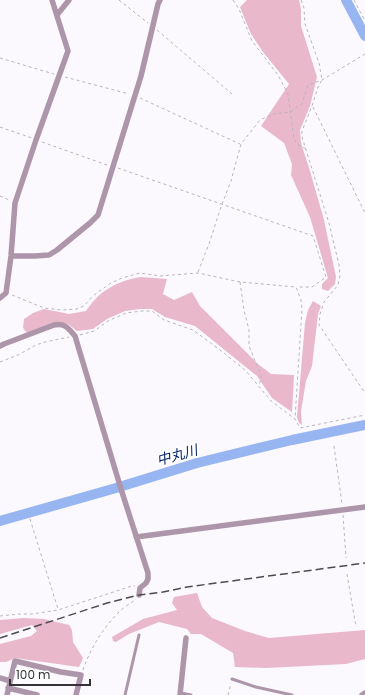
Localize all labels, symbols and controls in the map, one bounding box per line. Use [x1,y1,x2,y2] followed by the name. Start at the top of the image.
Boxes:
[154,439,202,470] water label: 中丸川
[10,661,90,687] scale bar
[16,666,50,683] text: 100 m

